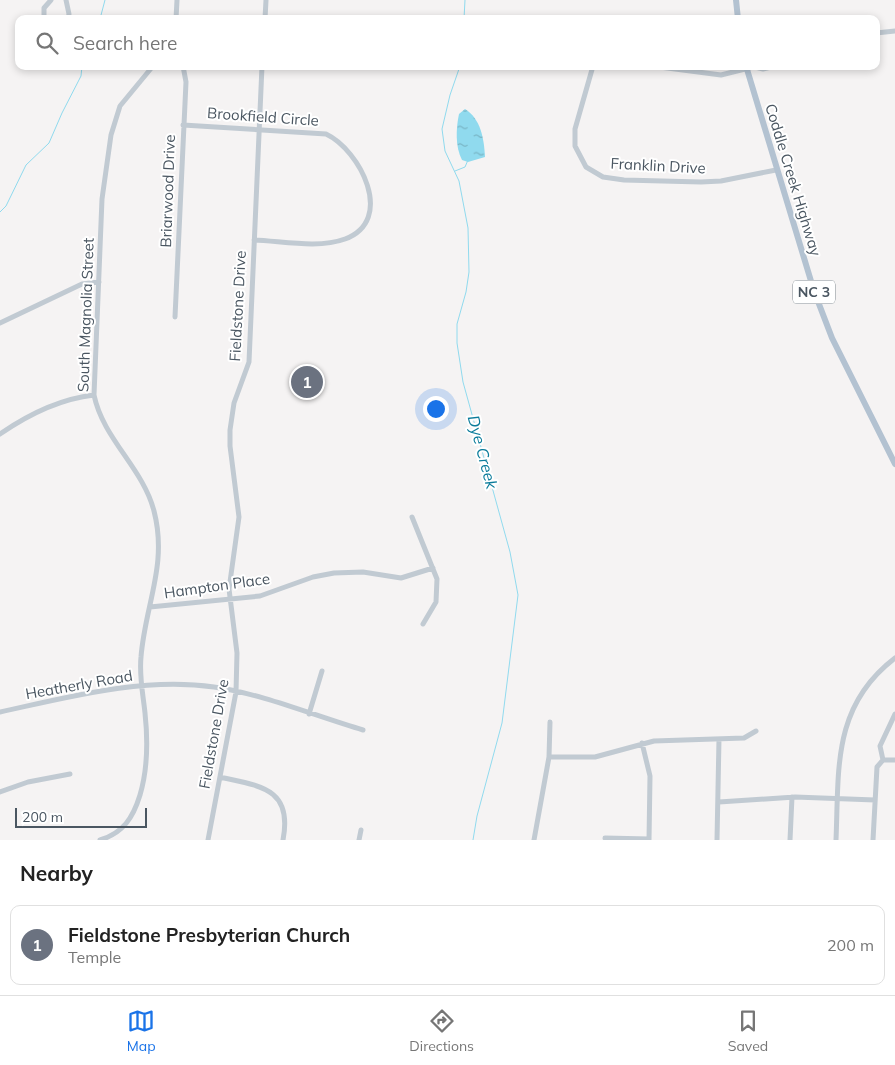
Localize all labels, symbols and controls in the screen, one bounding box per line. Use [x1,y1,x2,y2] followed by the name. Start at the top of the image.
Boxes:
[15,15,880,70] search box
[33,29,61,57] icon: search
[73,31,177,55] text: Search here
[761,101,826,258] street label: Coddle Creek Highway
[207,103,320,130] street label: Brookfield Circle
[156,134,179,248] street label: Briarwood Drive
[610,154,706,177] street label: Franklin Drive
[73,238,98,392] street label: South Magnolia Street
[225,250,250,362] street label: Fieldstone Drive
[793,280,835,304] road number: NC 3
[291,363,323,401] pin: 1
[423,396,449,422] your location
[464,413,503,492] water label: Dye Creek
[163,569,271,602] street label: Hampton Place
[24,666,134,703] street label: Heatherly Road
[195,678,232,790] street label: Fieldstone Drive
[15,805,148,828] scale bar
[22,808,63,826] text: 200 m
[20,860,93,886] text: Nearby
[68,923,350,947] text: Fieldstone Presbyterian Church
[32,935,42,955] text: 1
[827,935,874,955] text: 200 m
[68,947,121,967] text: Temple
[127,1007,156,1055] tab: Map
[409,1007,474,1055] tab: Directions
[728,1007,768,1055] tab: Saved

